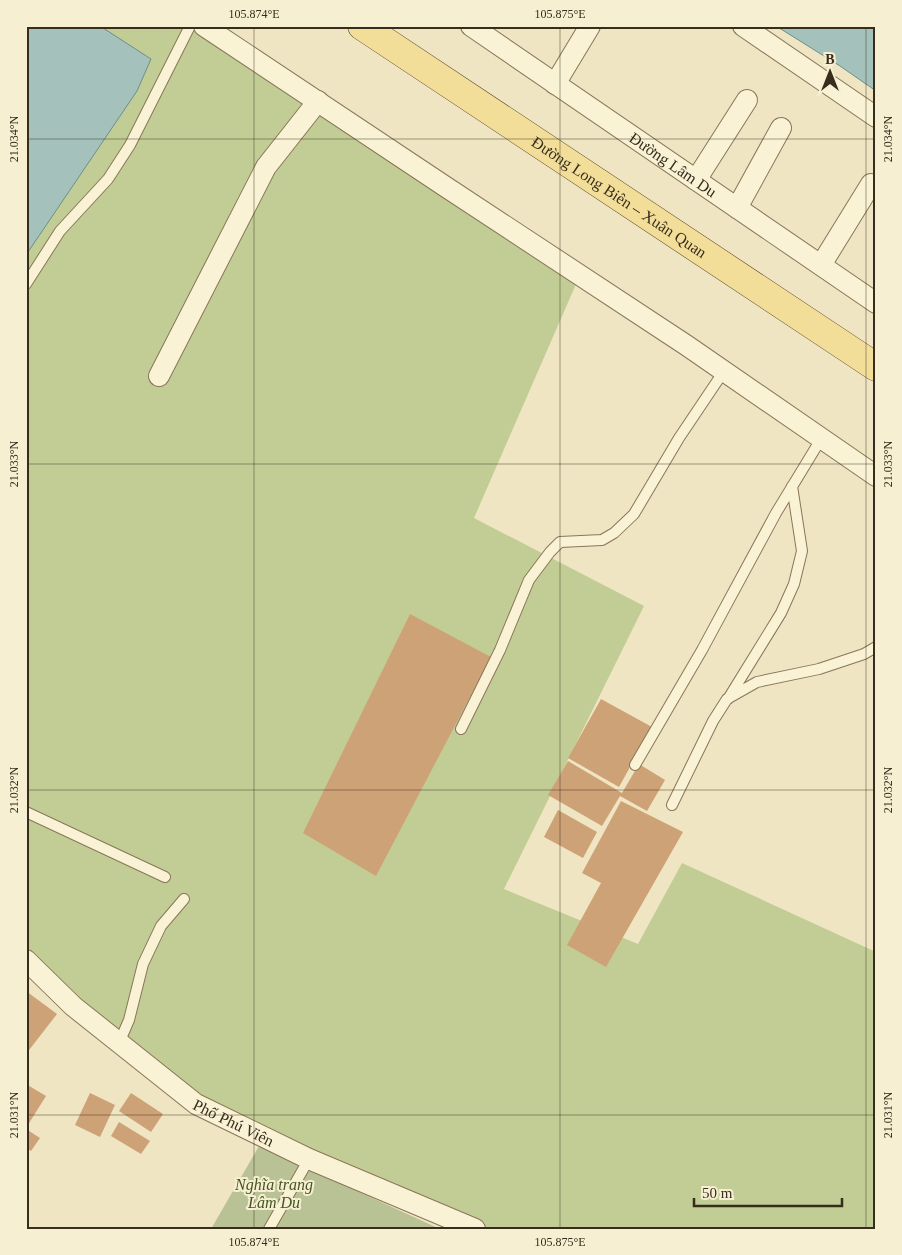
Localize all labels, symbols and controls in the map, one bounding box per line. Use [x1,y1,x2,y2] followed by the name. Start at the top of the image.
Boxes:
[228,7,280,21] text: 105.874°E
[534,7,586,21] text: 105.875°E
[804,48,854,98] north arrow
[825,52,835,67] text: B
[7,115,21,162] text: 21.034°N
[881,115,895,162] text: 21.034°N
[626,129,720,200] street label: Đường Lâm Du
[529,133,710,261] street label: Đường Long Biên – Xuân Quan
[7,440,21,487] text: 21.033°N
[881,440,895,487] text: 21.033°N
[7,766,21,813] text: 21.032°N
[881,766,895,813] text: 21.032°N
[7,1091,21,1138] text: 21.031°N
[881,1091,895,1138] text: 21.031°N
[190,1096,277,1150] street label: Phố Phú Viên
[694,1175,842,1207] scale bar
[234,1176,313,1211] park label: Nghĩa trang Lâm Du
[702,1185,733,1201] text: 50 m
[228,1235,280,1249] text: 105.874°E
[534,1235,586,1249] text: 105.875°E

